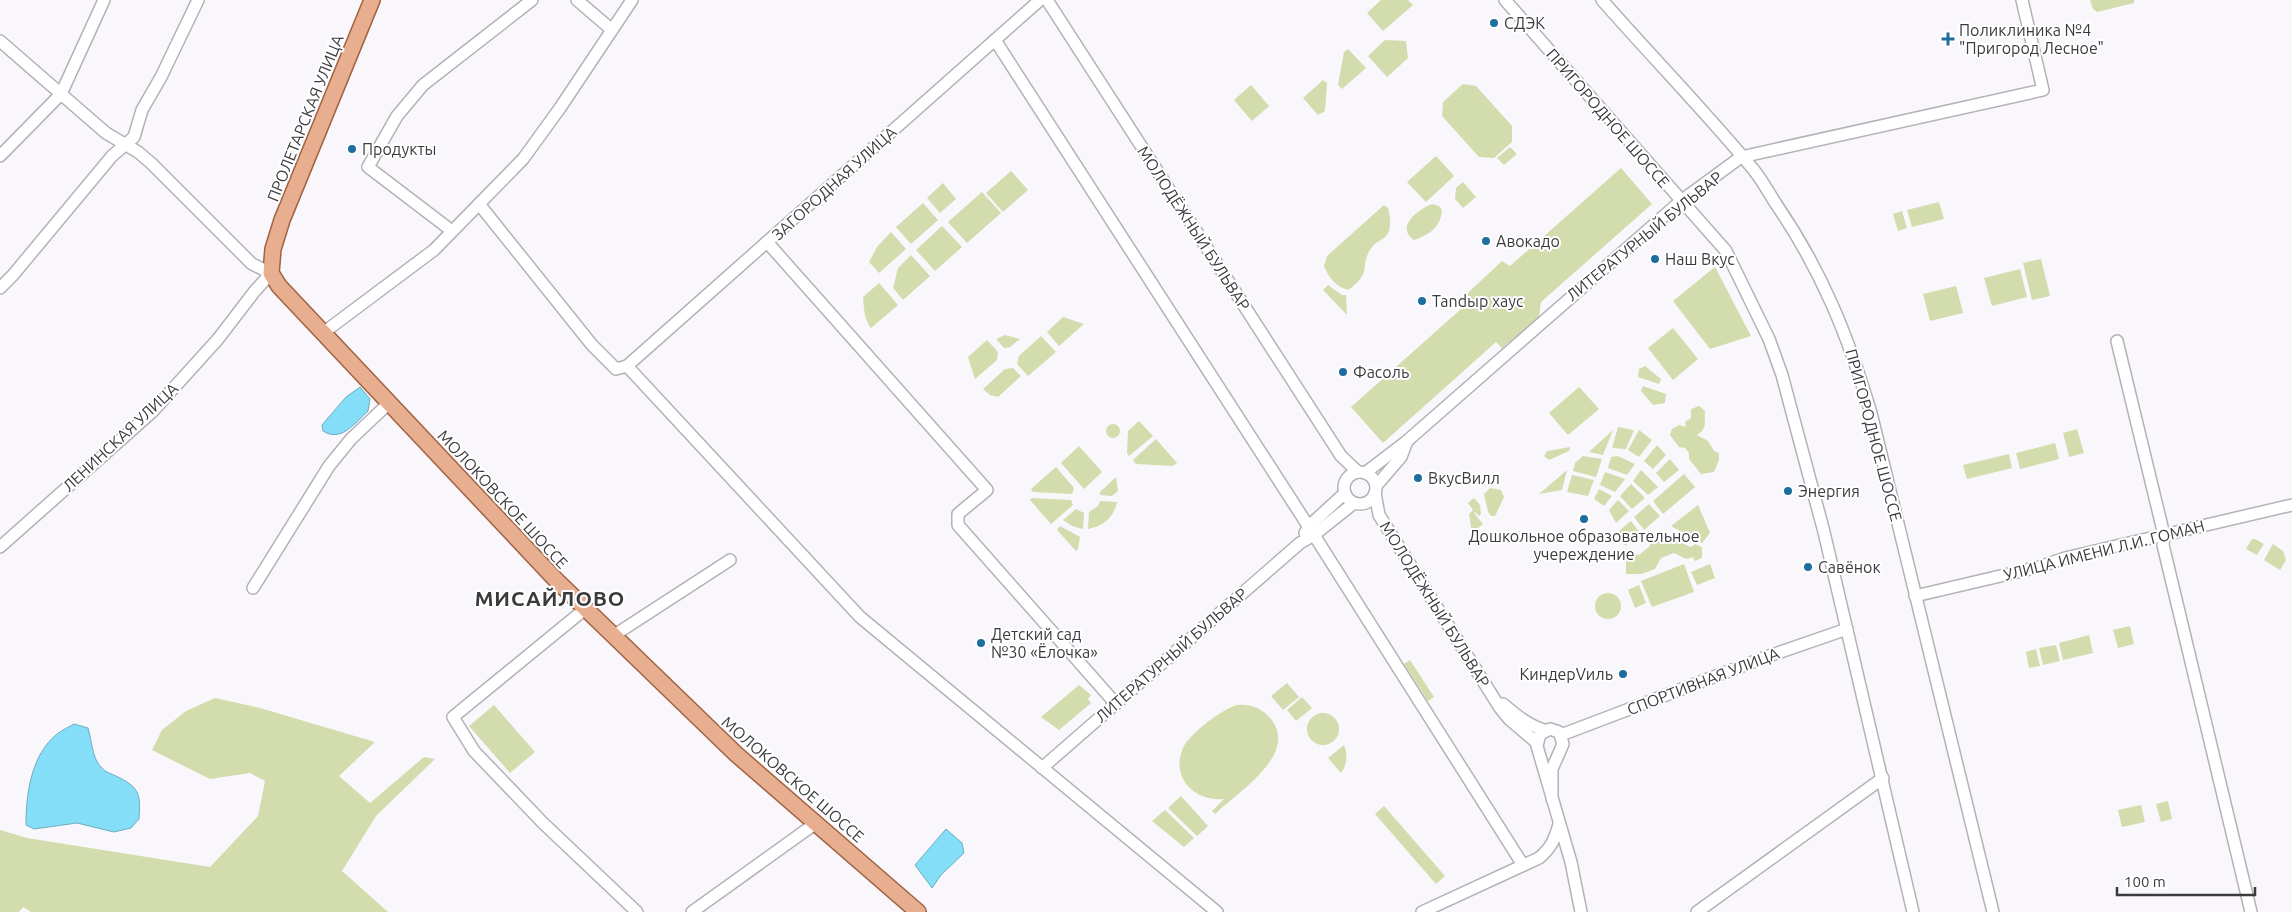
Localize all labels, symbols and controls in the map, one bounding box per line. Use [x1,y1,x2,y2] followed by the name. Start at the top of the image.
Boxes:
[1504,14,1545,32] place label: СДЭК
[1488,17,1500,29] marker: СДЭК
[1959,21,2104,57] place label: Поликлиника №4 "Пригород Лесное"
[263,32,347,204] street label: ПРОЛЕТАРСКАЯ УЛИЦА
[1941,32,1955,46] marker: Поликлиника №4 "Пригород Лесное"
[1543,45,1673,191] street label: ПРИГОРОДНОЕ ШОССЕ
[768,122,900,243] street label: ЗАГОРОДНАЯ УЛИЦА
[362,140,437,158] place label: Продукты
[1134,142,1255,313] street label: МОЛОДЁЖНЫЙ БУЛЬВАР
[346,143,358,155] marker: Продукты
[1562,167,1725,304] street label: ЛИТЕРАТУРНЫЙ БУЛЬВАР
[1496,232,1560,250] place label: Авокадо
[1480,235,1492,247] marker: Авокадо
[1665,250,1735,268] place label: Наш Вкус
[1649,253,1661,265] marker: Наш Вкус
[1432,292,1524,310] place label: Tandыр хаус
[1416,295,1428,307] marker: Tandыр хаус
[1842,347,1906,523] street label: ПРИГОРОДНОЕ ШОССЕ
[1353,363,1409,381] place label: Фасоль
[1337,366,1349,378] marker: Фасоль
[59,379,182,495] street label: ЛЕНИНСКАЯ УЛИЦА
[434,426,572,572] street label: МОЛОКОВСКОЕ ШОССЕ
[1428,469,1500,487] place label: ВкусВилл
[1412,472,1424,484] marker: ВкусВилл
[1798,482,1860,500] place label: Энергия
[1782,485,1794,497] marker: Энергия
[1578,513,1590,525] marker: Дошкольное образовательное учереждение
[2002,516,2206,584] street label: УЛИЦА ИМЕНИ Л.И. ГОМАН
[1377,517,1494,690] street label: МОЛОДЁЖНЫЙ БУЛЬВАР
[1468,527,1700,563] place label: Дошкольное образовательное учереждение
[1818,558,1881,576] place label: Савёнок
[1802,561,1814,573] marker: Савёнок
[1091,583,1251,726] street label: ЛИТЕРАТУРНЫЙ БУЛЬВАР
[475,586,625,610] district label: МИСАЙЛОВО
[991,625,1098,661] place label: Детский сад №30 «Ёлочка»
[975,637,987,649] marker: Детский сад №30 «Ёлочка»
[1624,643,1782,718] street label: СПОРТИВНАЯ УЛИЦА
[1520,665,1613,683] place label: КиндерVиль
[1617,668,1629,680] marker: КиндерVиль
[718,712,868,846] street label: МОЛОКОВСКОЕ ШОССЕ
[2117,864,2254,896] scale bar
[2124,873,2166,890] text: 100 m

